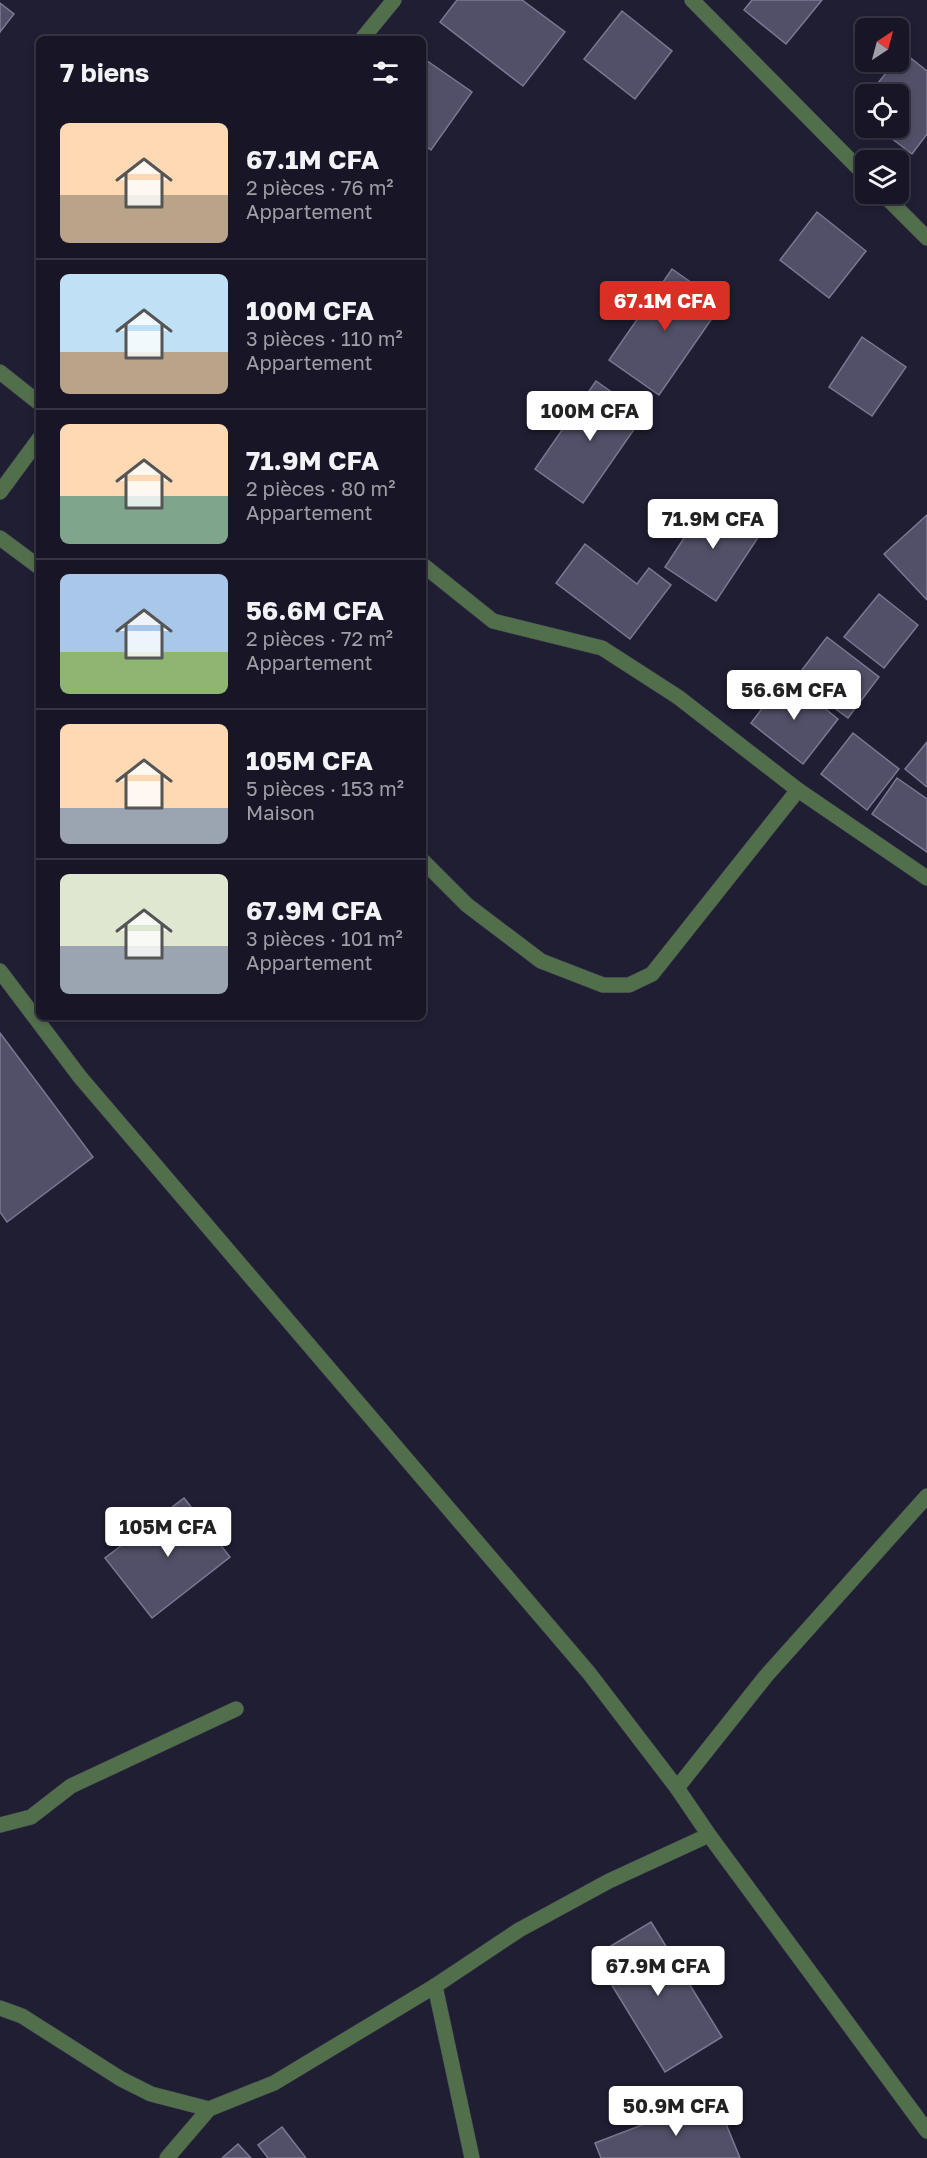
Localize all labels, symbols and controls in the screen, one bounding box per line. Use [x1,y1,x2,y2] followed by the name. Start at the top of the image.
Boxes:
[855,18,909,72] north arrow
[855,18,909,204] map controls
[369,56,402,89] icon: filters
[60,57,149,88] text: 7 biens
[855,84,909,138] button: locate
[246,144,379,175] text: 67.1M CFA
[108,147,180,219] icon: home
[855,150,909,204] button: layers
[246,175,394,199] text: 2 pièces · 76 m²
[246,199,373,223] text: Appartement
[596,281,734,332] pin: 67.1M CFA
[614,288,716,312] text: 67.1M CFA
[246,295,374,326] text: 100M CFA
[108,298,180,370] icon: home
[246,326,403,350] text: 3 pièces · 110 m²
[246,350,373,374] text: Appartement
[528,391,652,442] pin: 100M CFA
[541,398,639,422] text: 100M CFA
[246,445,379,476] text: 71.9M CFA
[108,448,180,520] icon: home
[246,476,395,500] text: 2 pièces · 80 m²
[644,499,782,550] pin: 71.9M CFA
[246,500,373,524] text: Appartement
[662,506,764,530] text: 71.9M CFA
[246,595,384,626] text: 56.6M CFA
[108,598,180,670] icon: home
[246,626,393,650] text: 2 pièces · 72 m²
[246,650,373,674] text: Appartement
[725,670,863,721] pin: 56.6M CFA
[741,677,847,701] text: 56.6M CFA
[246,745,373,776] text: 105M CFA
[108,748,180,820] icon: home
[246,776,404,800] text: 5 pièces · 153 m²
[246,800,315,824] text: Maison
[246,895,382,926] text: 67.9M CFA
[108,898,180,970] icon: home
[246,926,403,950] text: 3 pièces · 101 m²
[246,950,373,974] text: Appartement
[106,1507,230,1558] pin: 105M CFA
[119,1514,217,1538] text: 105M CFA
[589,1946,727,1997] pin: 67.9M CFA
[606,1953,710,1977] text: 67.9M CFA
[607,2086,745,2137] pin: 50.9M CFA
[623,2093,729,2117] text: 50.9M CFA

